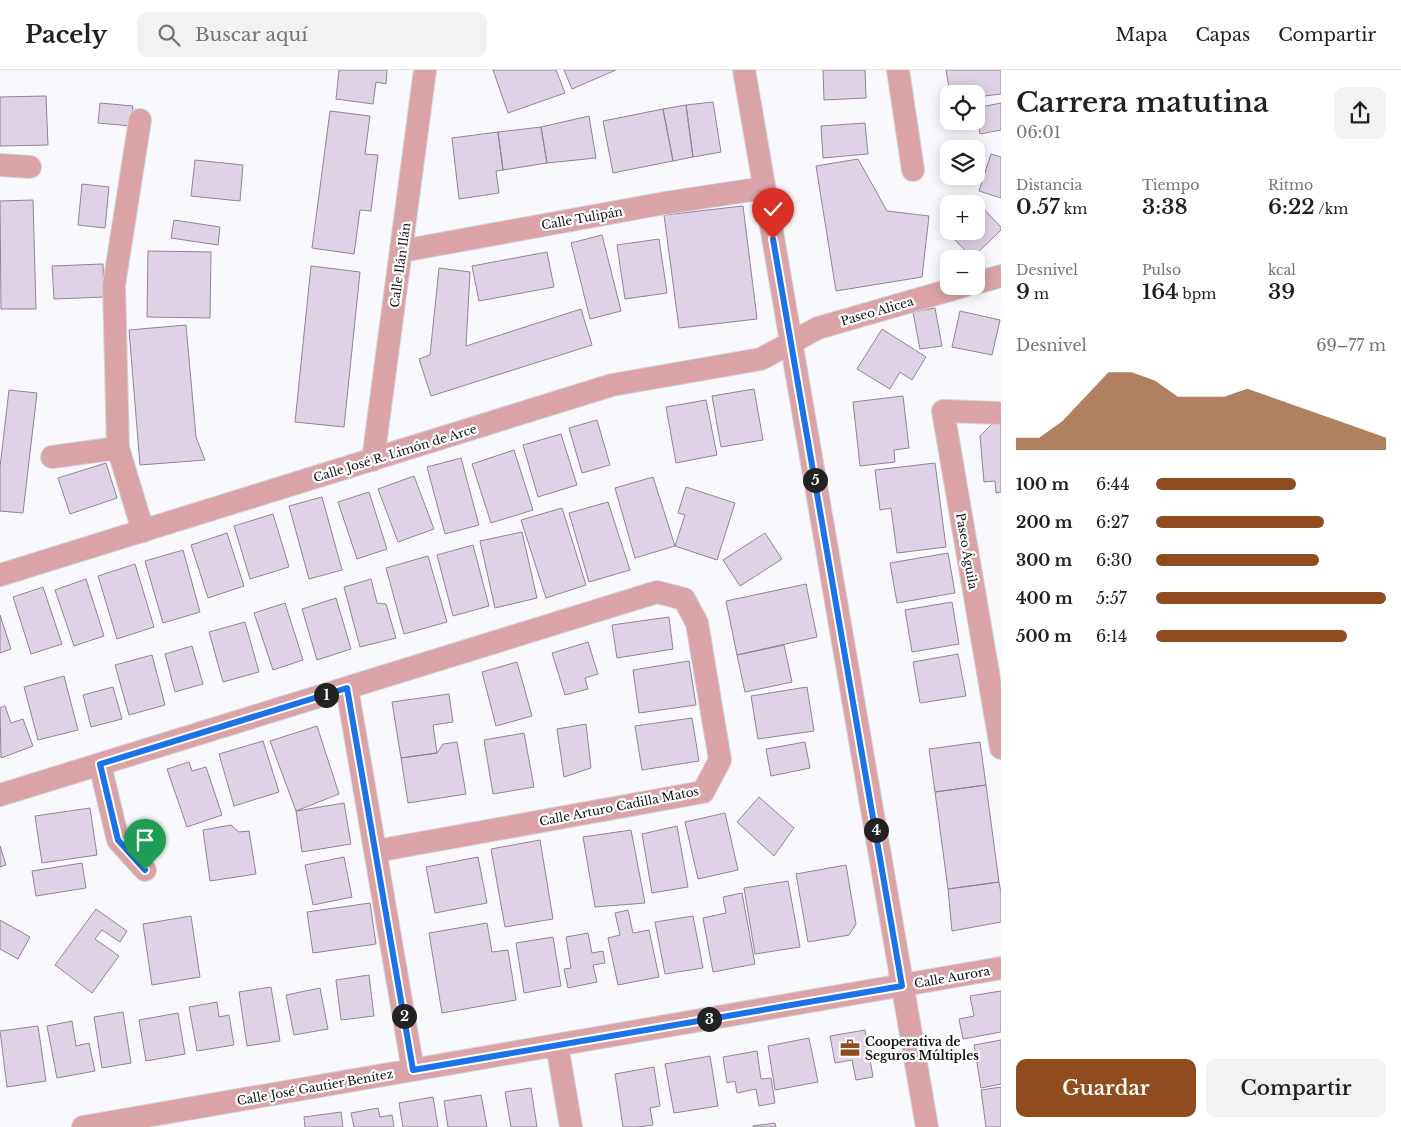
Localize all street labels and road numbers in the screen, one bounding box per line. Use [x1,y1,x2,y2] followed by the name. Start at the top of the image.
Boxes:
[540,203,624,233] street label: Calle Tulipán
[387,222,413,308] street label: Calle Ilán Ilán
[839,293,915,329] street label: Paseo Alicea
[312,421,479,485] street label: Calle José R. Limón de Arce
[953,512,982,591] street label: Paseo Águila
[538,783,700,829] street label: Calle Arturo Cadilla Matos
[913,963,992,991] street label: Calle Aurora
[236,1066,395,1108] street label: Calle José Gautier Benítez

